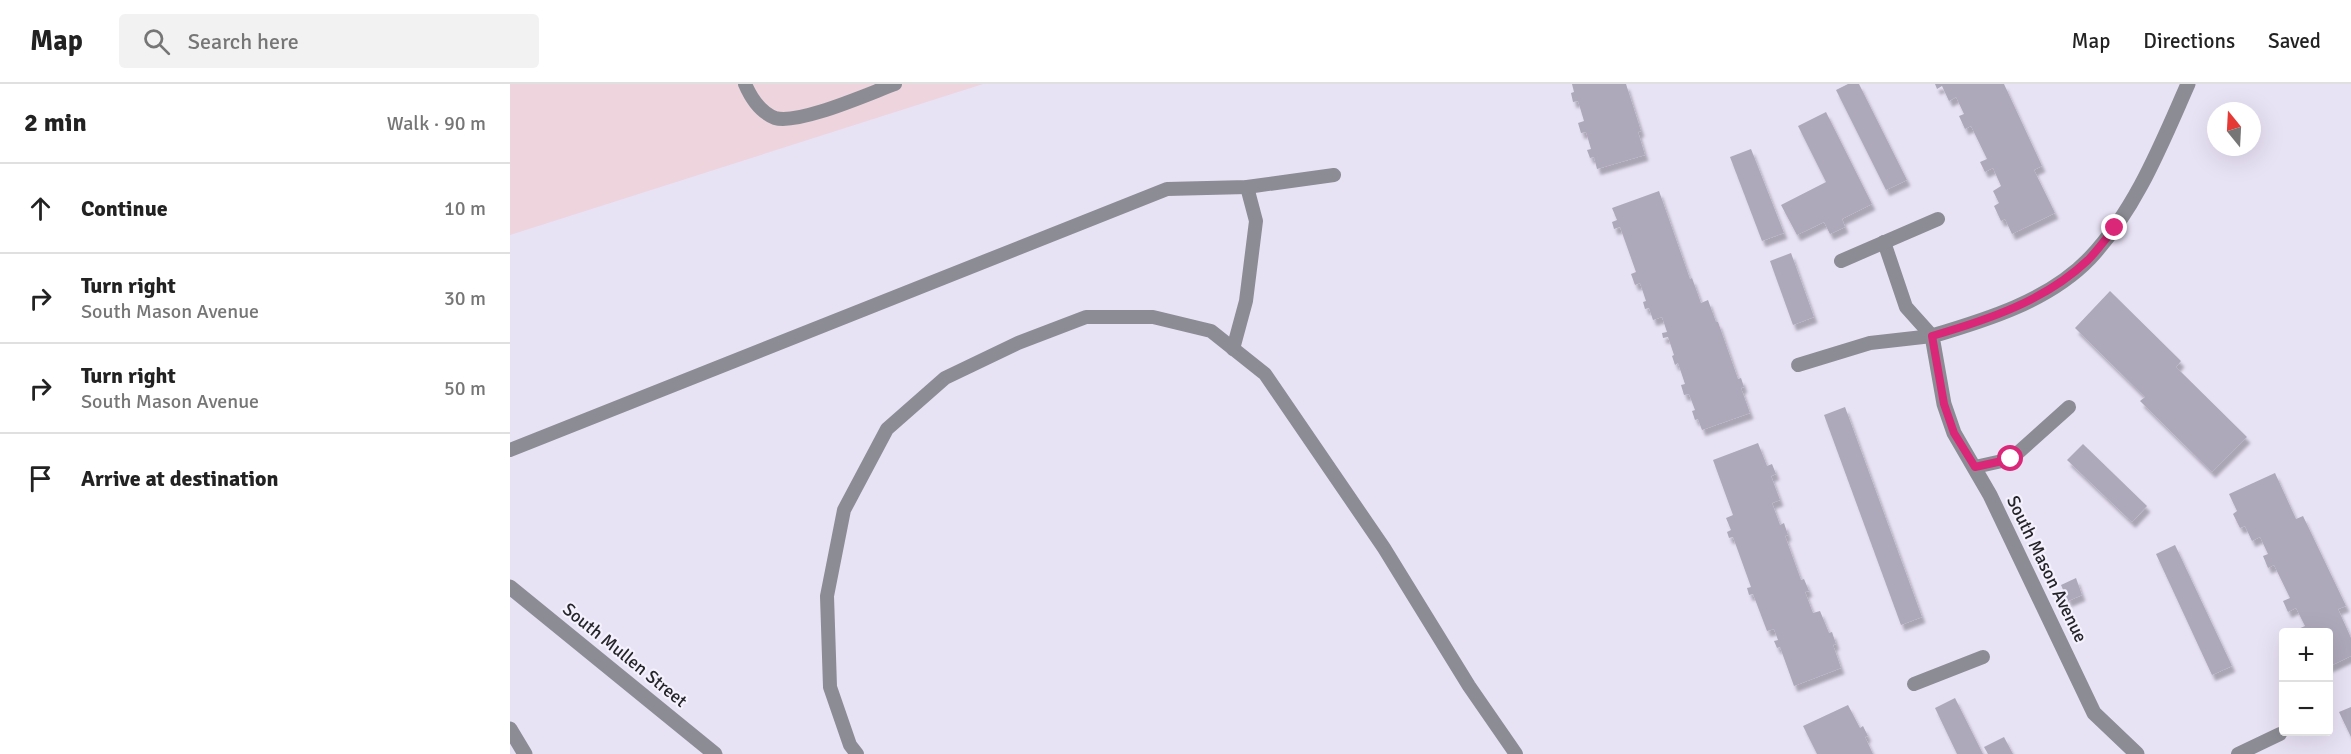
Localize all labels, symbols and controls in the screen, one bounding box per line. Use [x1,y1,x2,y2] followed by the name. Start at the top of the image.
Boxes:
[119,14,539,68] search box
[30,24,83,58] text: Map
[140,25,173,58] icon: search
[188,28,299,55] text: Search here
[2072,28,2110,54] text: Map
[2143,28,2235,54] text: Directions
[2268,28,2321,54] text: Saved
[2207,102,2261,156] north arrow
[24,107,87,139] text: 2 min
[387,111,486,136] text: Walk · 90 m
[24,192,57,225] icon: ahead
[81,195,168,222] text: Continue
[444,196,486,221] text: 10 m
[2101,214,2127,240] route end
[81,272,176,299] text: Turn right
[24,282,57,315] icon: right
[444,286,486,311] text: 30 m
[81,299,259,324] text: South Mason Avenue
[81,362,176,389] text: Turn right
[24,372,57,405] icon: right
[444,376,486,401] text: 50 m
[81,389,259,414] text: South Mason Avenue
[1997,445,2023,471] route start
[24,462,57,495] icon: arrive
[81,465,278,492] text: Arrive at destination
[2002,492,2092,646] street label: South Mason Avenue
[558,598,692,712] street label: South Mullen Street
[2279,628,2333,736] map controls
[2279,628,2333,682] button: +
[2279,682,2333,736] button: −

